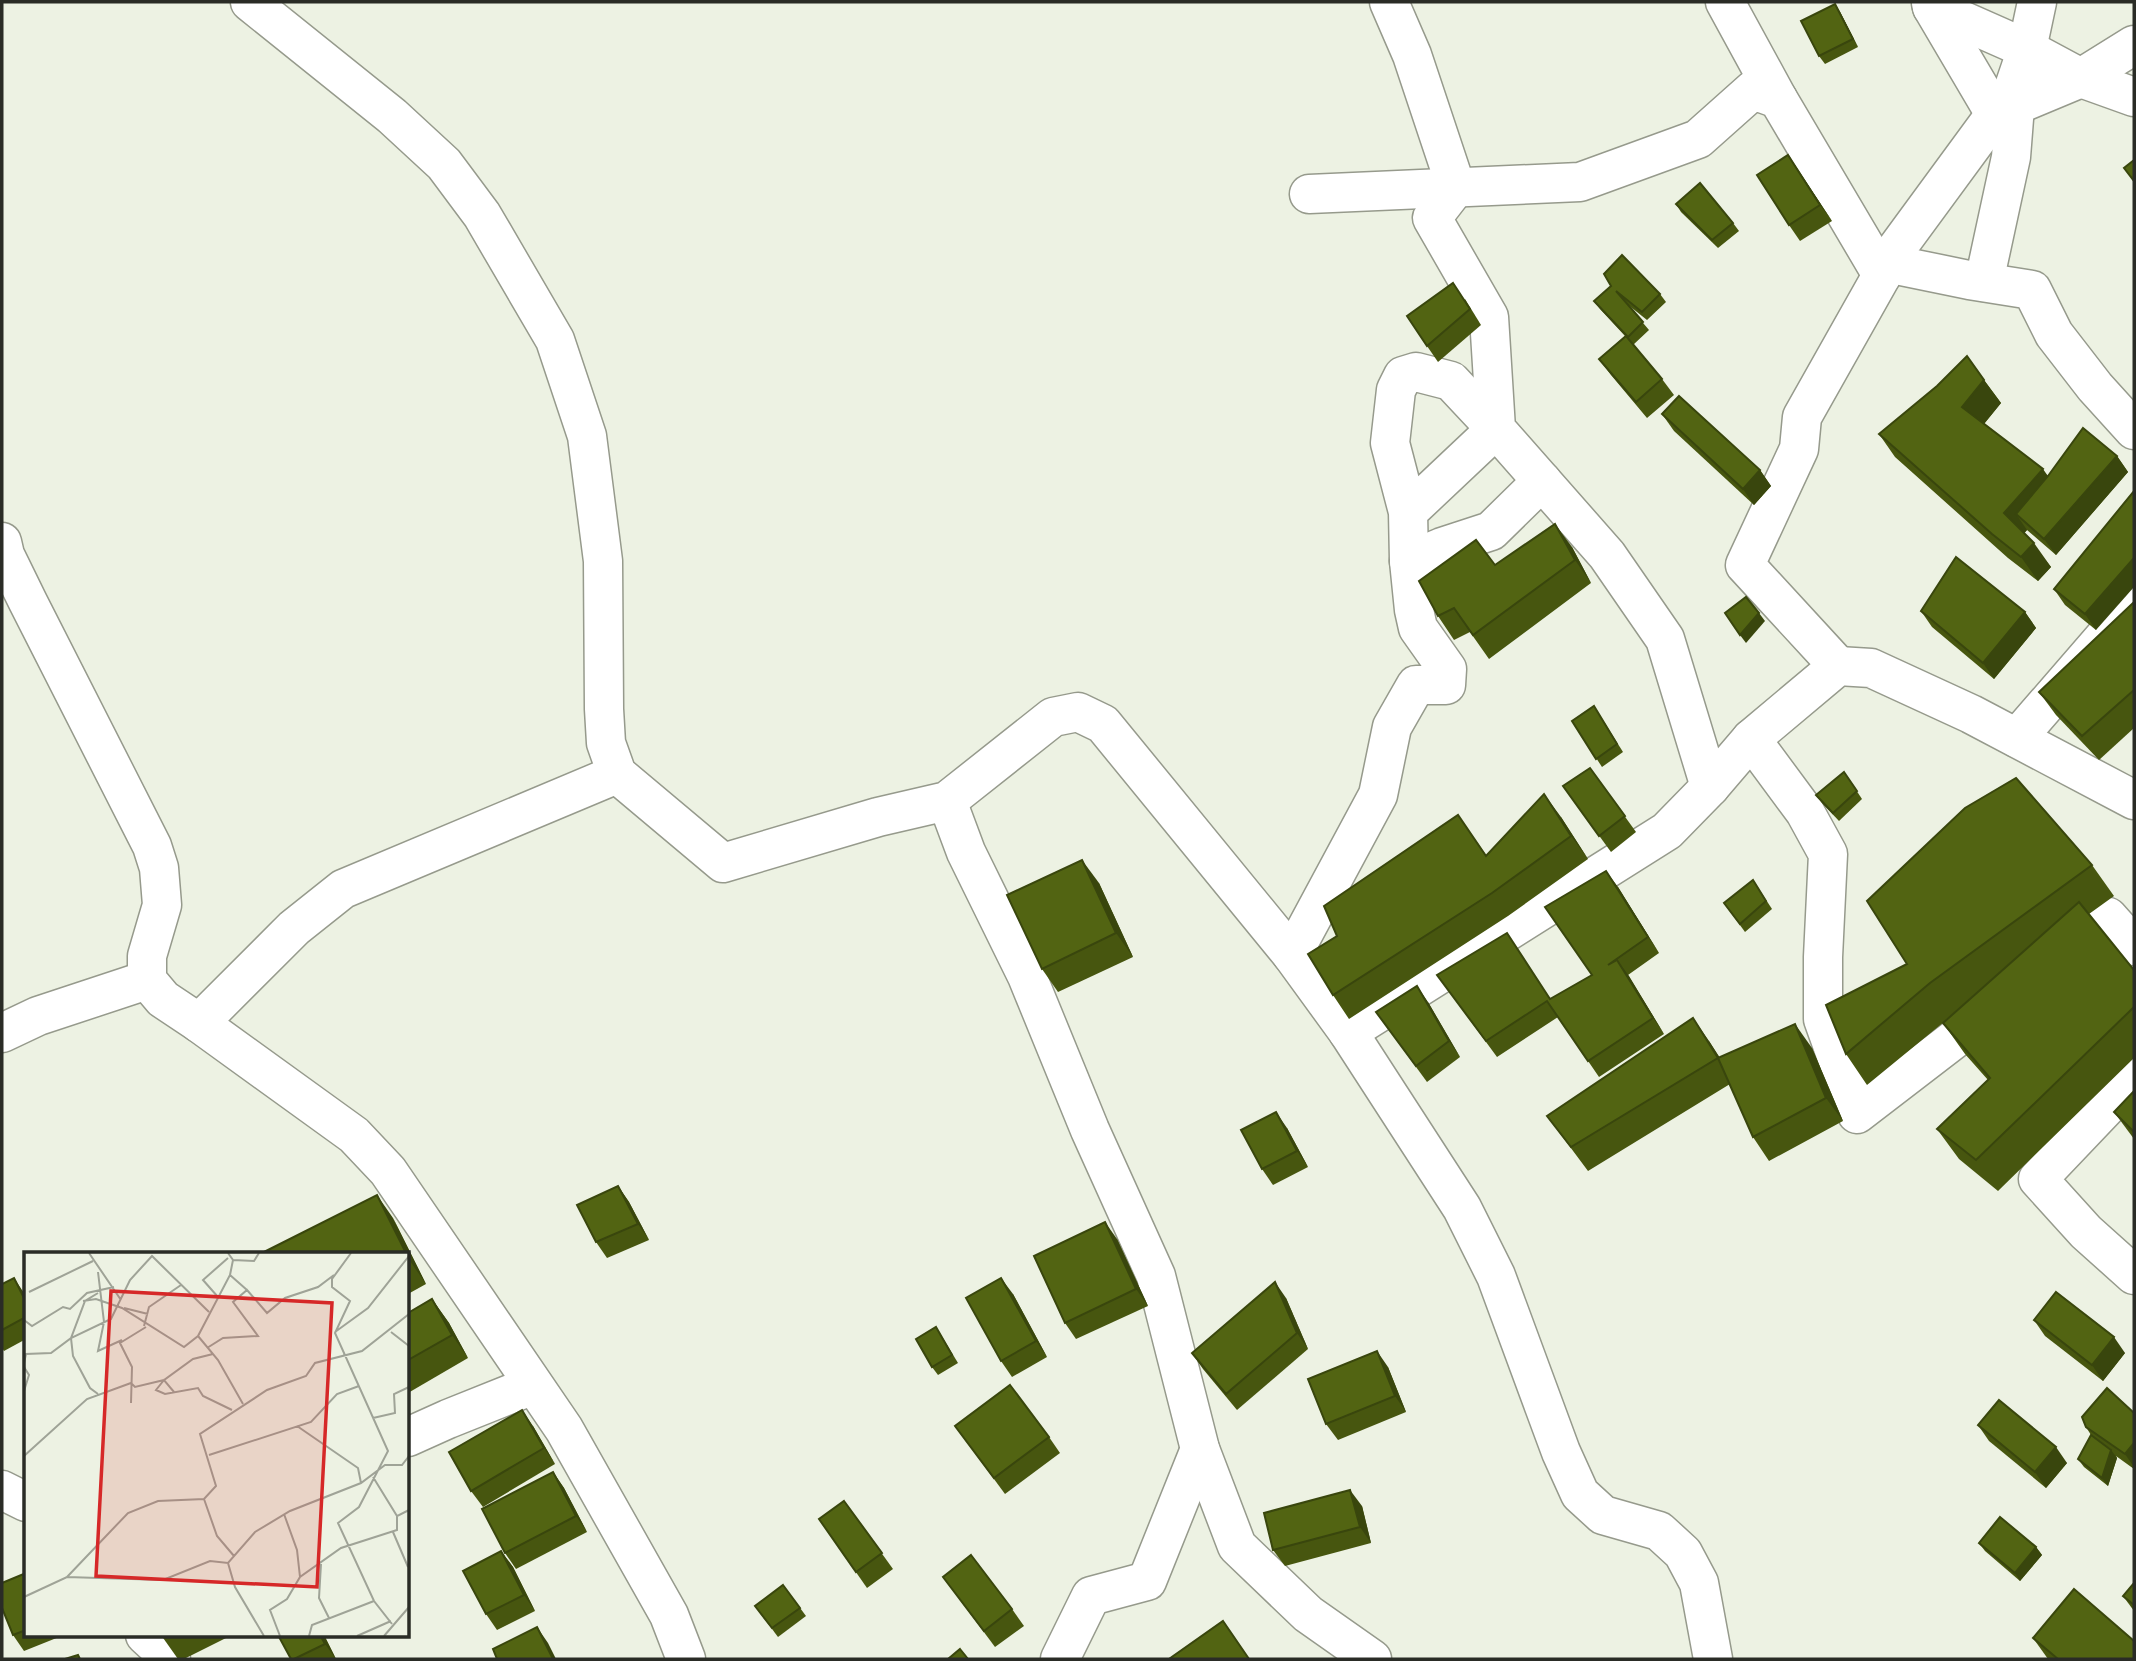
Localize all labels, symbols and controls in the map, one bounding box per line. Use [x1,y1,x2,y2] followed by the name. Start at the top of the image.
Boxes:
[24,1252,410,1636] inset map

